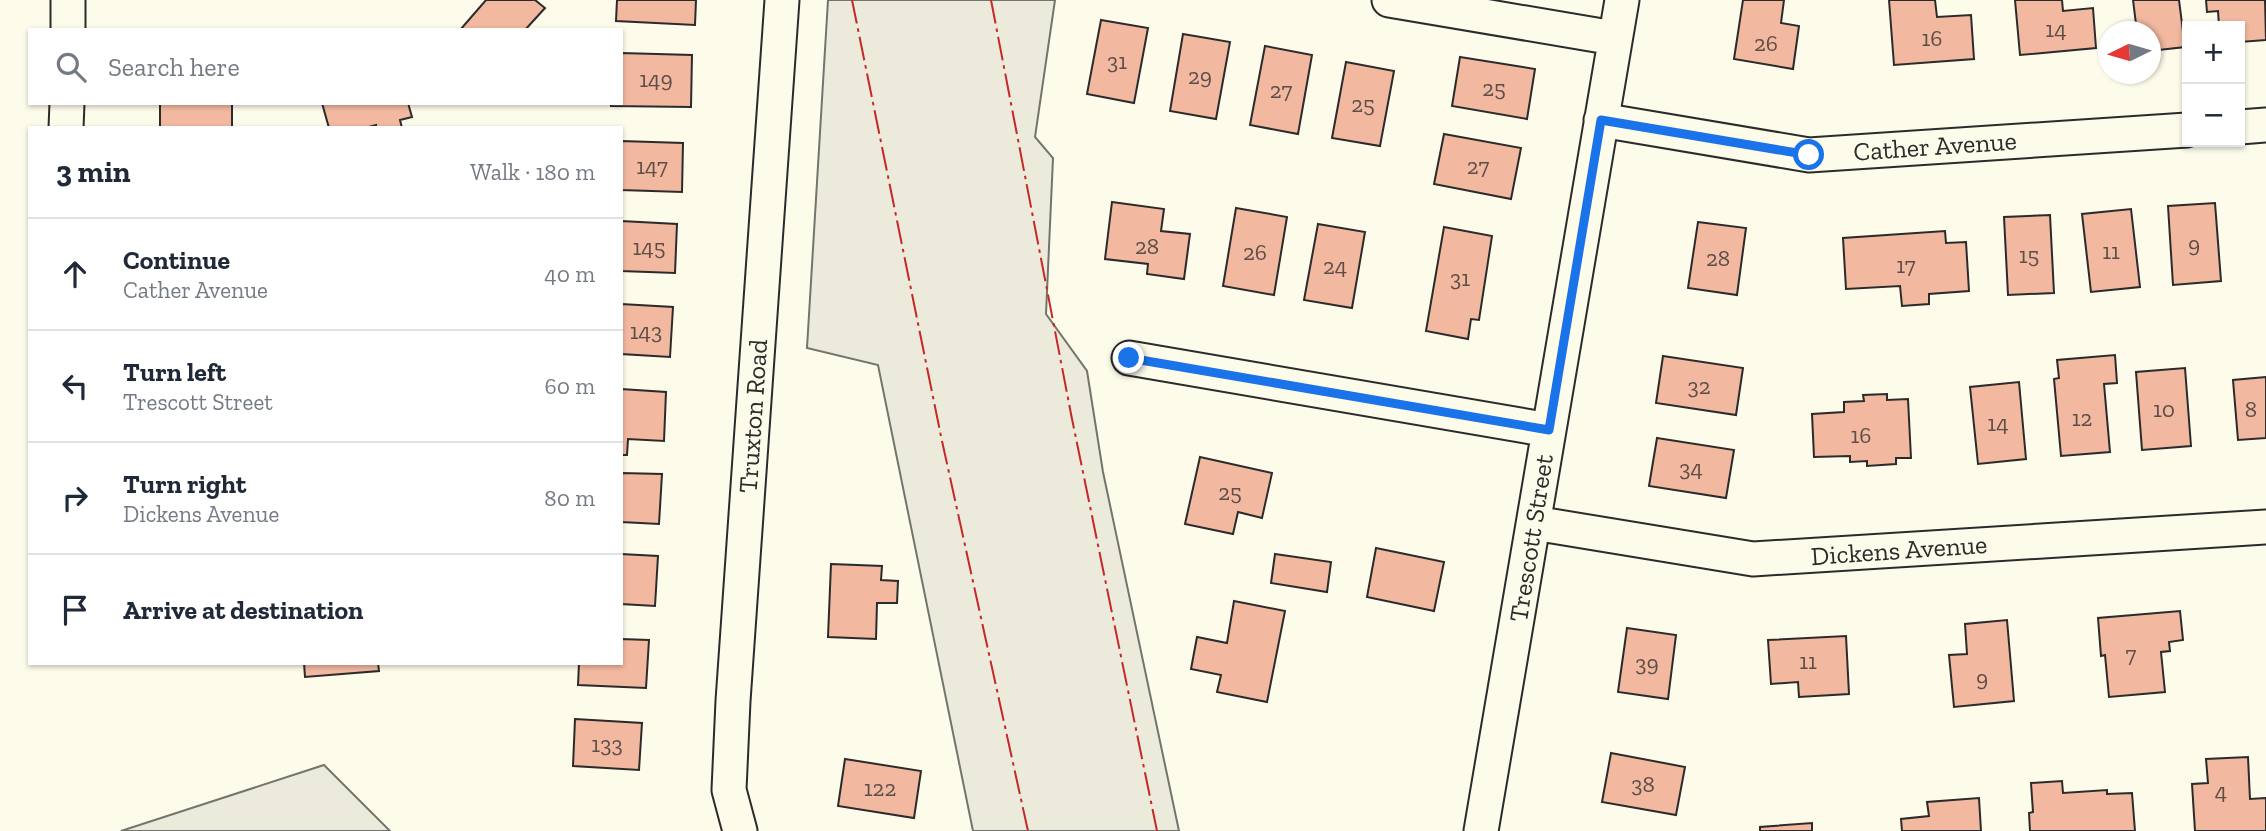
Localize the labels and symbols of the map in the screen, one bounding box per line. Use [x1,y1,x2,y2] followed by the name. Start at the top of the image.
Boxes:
[2045,15,2067,43] house number: 14
[2098,21,2161,84] north arrow
[1921,24,1943,52] house number: 16
[1754,29,1778,57] house number: 26
[1107,47,1127,75] house number: 31
[1188,62,1212,90] house number: 29
[639,65,673,93] house number: 149
[1482,74,1506,102] house number: 25
[1270,76,1293,104] house number: 27
[1351,90,1375,118] house number: 25
[1852,124,2018,168] street label: Cather Avenue
[1793,139,1824,170] route start
[636,152,668,180] house number: 147
[1467,152,1490,180] house number: 27
[2188,230,2200,258] house number: 9
[1135,232,1159,260] house number: 28
[632,233,666,261] house number: 145
[2102,237,2120,265] house number: 11
[1243,238,1267,266] house number: 26
[2019,241,2039,269] house number: 15
[1706,244,1730,272] house number: 28
[1896,251,1916,279] house number: 17
[1323,252,1347,280] house number: 24
[1450,264,1470,292] house number: 31
[630,317,662,345] house number: 143
[732,338,774,494] street label: Truxton Road
[1113,342,1144,373] route end
[1687,372,1711,400] house number: 32
[2153,395,2175,423] house number: 10
[2245,395,2257,423] house number: 8
[2072,404,2092,432] house number: 12
[1987,409,2009,437] house number: 14
[1850,421,1872,449] house number: 16
[1502,452,1560,624] street label: Trescott Street
[1679,454,1703,482] house number: 34
[1218,478,1242,506] house number: 25
[1810,528,1988,572] street label: Dickens Avenue
[2126,640,2137,668] house number: 7
[1799,647,1817,675] house number: 11
[1635,649,1659,677] house number: 39
[1976,664,1988,692] house number: 9
[591,730,623,758] house number: 133
[1631,770,1655,798] house number: 38
[864,774,896,802] house number: 122
[2215,777,2227,805] house number: 4

